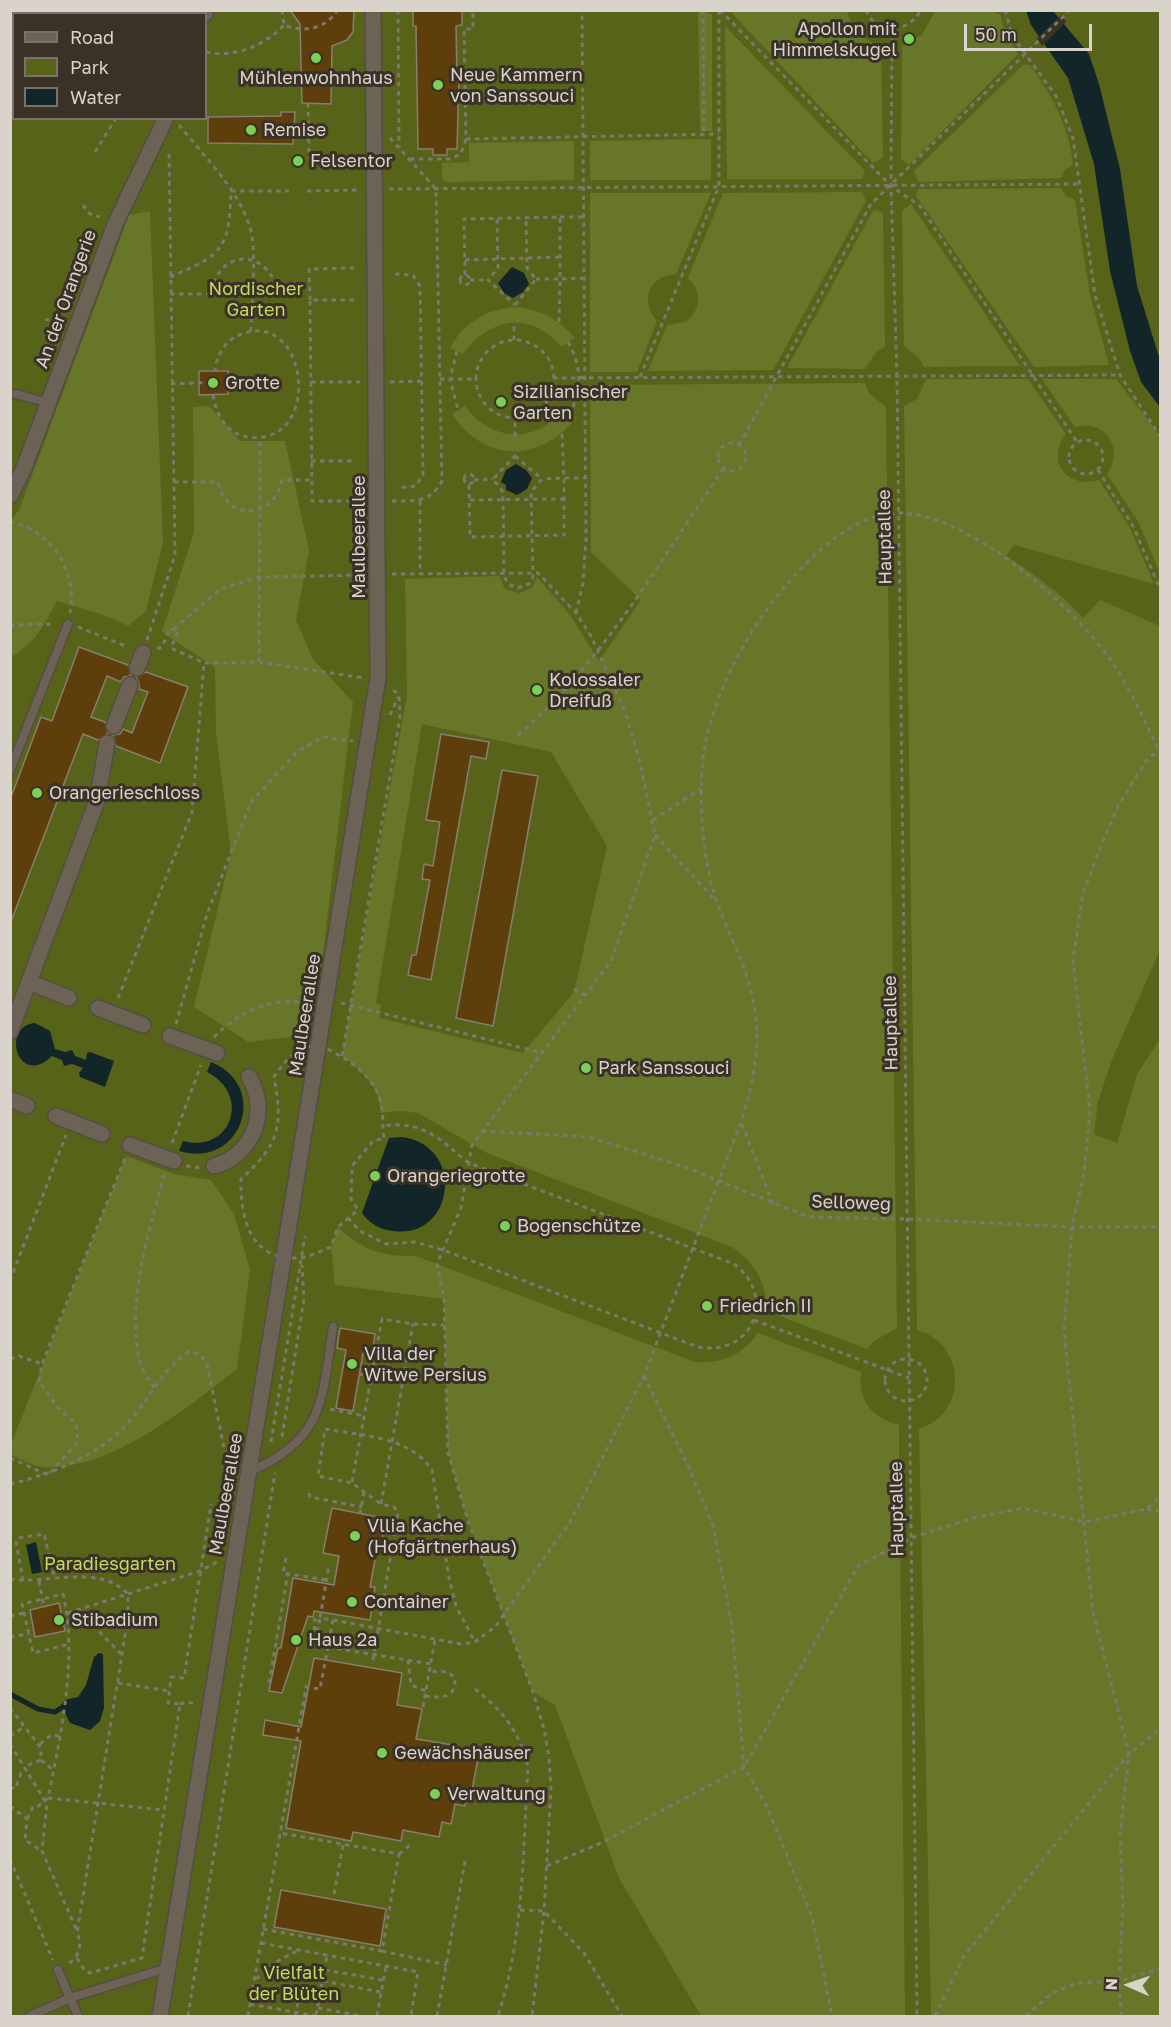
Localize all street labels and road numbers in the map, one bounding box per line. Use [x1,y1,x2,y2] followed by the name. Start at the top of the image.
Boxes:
[31,227,101,371] street label: An der Orangerie
[348,475,370,599] street label: Maulbeerallee
[873,489,897,585] street label: Hauptallee
[285,952,325,1078] street label: Maulbeerallee
[879,975,903,1071] street label: Hauptallee
[811,1191,891,1215] street label: Selloweg
[205,1431,247,1557] street label: Maulbeerallee
[885,1461,909,1557] street label: Hauptallee

